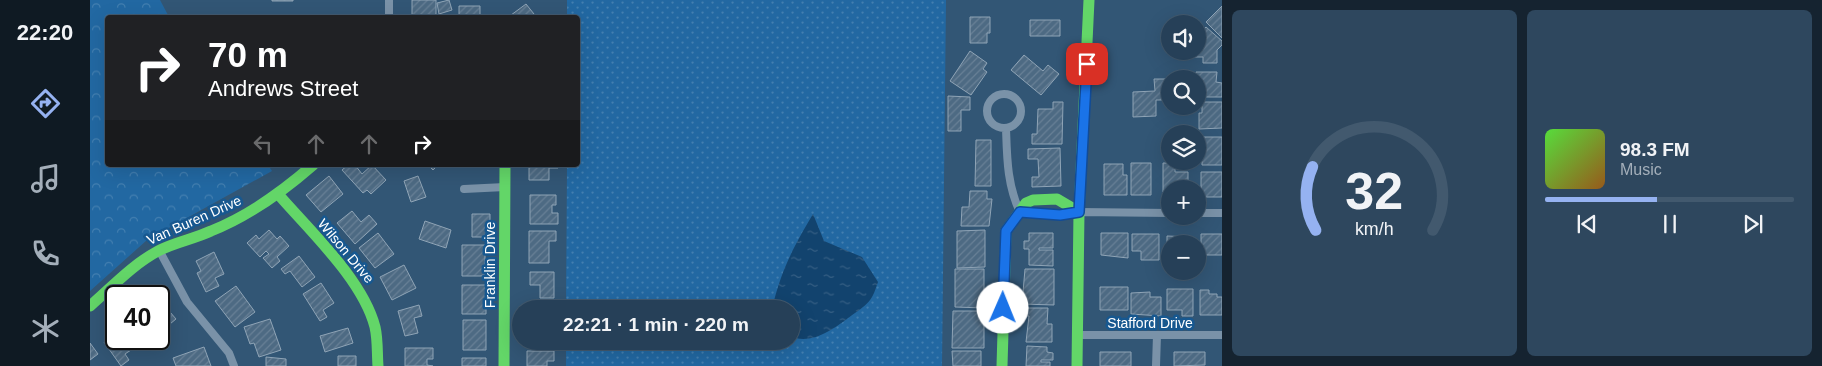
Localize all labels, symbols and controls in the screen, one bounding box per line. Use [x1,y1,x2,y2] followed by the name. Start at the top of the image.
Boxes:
[1161,15,1206,280] map controls
[1161,15,1206,60] button: sound
[17,20,73,45] text: 22:20
[125,35,190,100] icon: right
[208,35,288,74] text: 70 m
[1066,43,1108,85] pin
[1073,50,1101,78] icon: arrive
[1161,70,1206,115] button: search
[208,76,358,101] text: Andrews Street
[28,86,63,121] icon: directions
[1161,125,1206,170] button: layers
[249,130,277,158] icon: left
[302,130,330,158] icon: ahead
[355,130,383,158] icon: ahead
[408,130,436,158] icon: right
[1620,139,1690,160] text: 98.3 FM
[28,161,63,196] icon: music
[1620,161,1662,178] text: Music
[1346,162,1403,220] text: 32
[1161,180,1206,225] button: +
[144,192,244,248] street label: Van Buren Drive
[1573,210,1601,238] icon: previous
[1656,210,1684,238] icon: pause
[1739,210,1767,238] icon: next
[315,216,378,286] street label: Wilson Drive
[1355,219,1394,239] text: km/h
[482,222,498,308] street label: Franklin Drive
[1161,235,1206,280] button: −
[28,236,63,271] icon: phone
[976,281,1028,333] position arrow
[105,285,170,350] speed limit sign: 40
[28,311,63,346] icon: climate
[563,314,749,335] text: 22:21 · 1 min · 220 m
[1107,315,1193,331] street label: Stafford Drive

